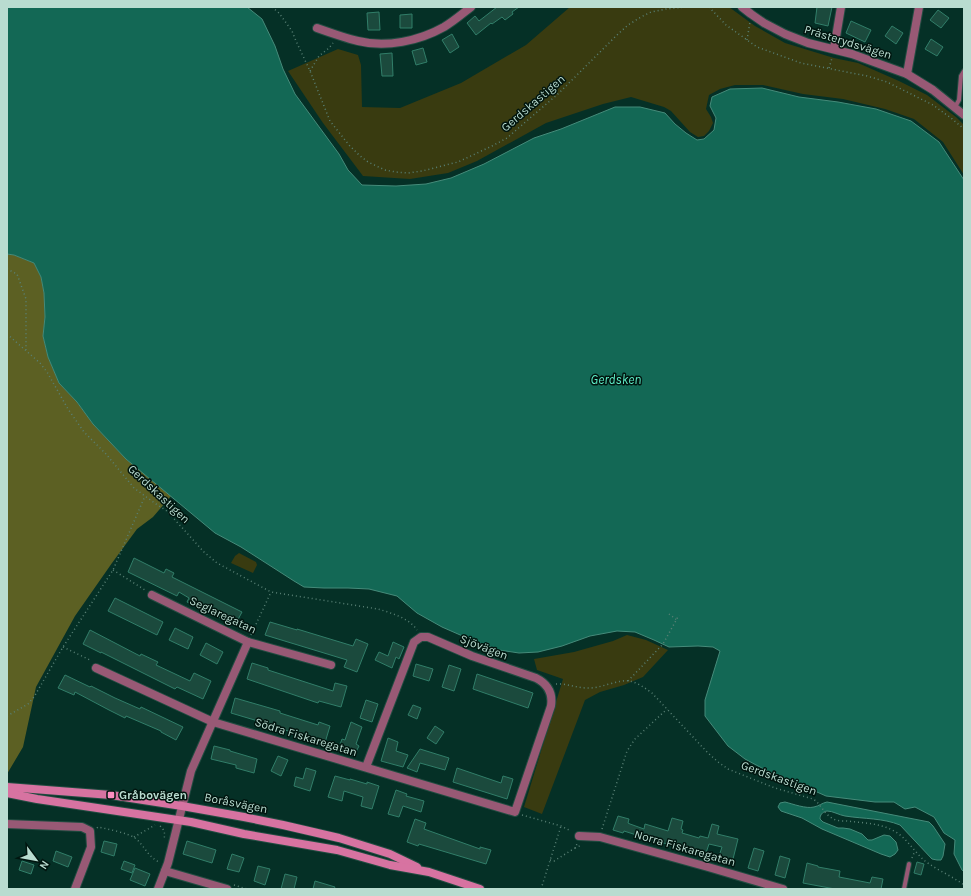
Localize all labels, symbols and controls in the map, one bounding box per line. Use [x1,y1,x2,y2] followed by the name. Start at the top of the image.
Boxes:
[803,22,893,62] street label: Prästerydsvägen
[498,72,568,134] street label: Gerdskastigen
[591,372,641,387] water label: Gerdsken
[125,462,193,526] street label: Gerdskastigen
[187,593,259,637] street label: Seglaregatan
[458,631,510,663] street label: Sjövägen
[253,715,359,759] street label: Södra Fiskaregatan
[739,758,819,798] street label: Gerdskastigen
[119,788,187,802] place label: Gråbovägen
[106,790,116,800] marker: Gråbovägen
[203,790,269,816] street label: Boråsvägen
[633,827,737,869] street label: Norra Fiskaregatan
[16,840,56,880] north arrow
[36,858,52,872] text: N

